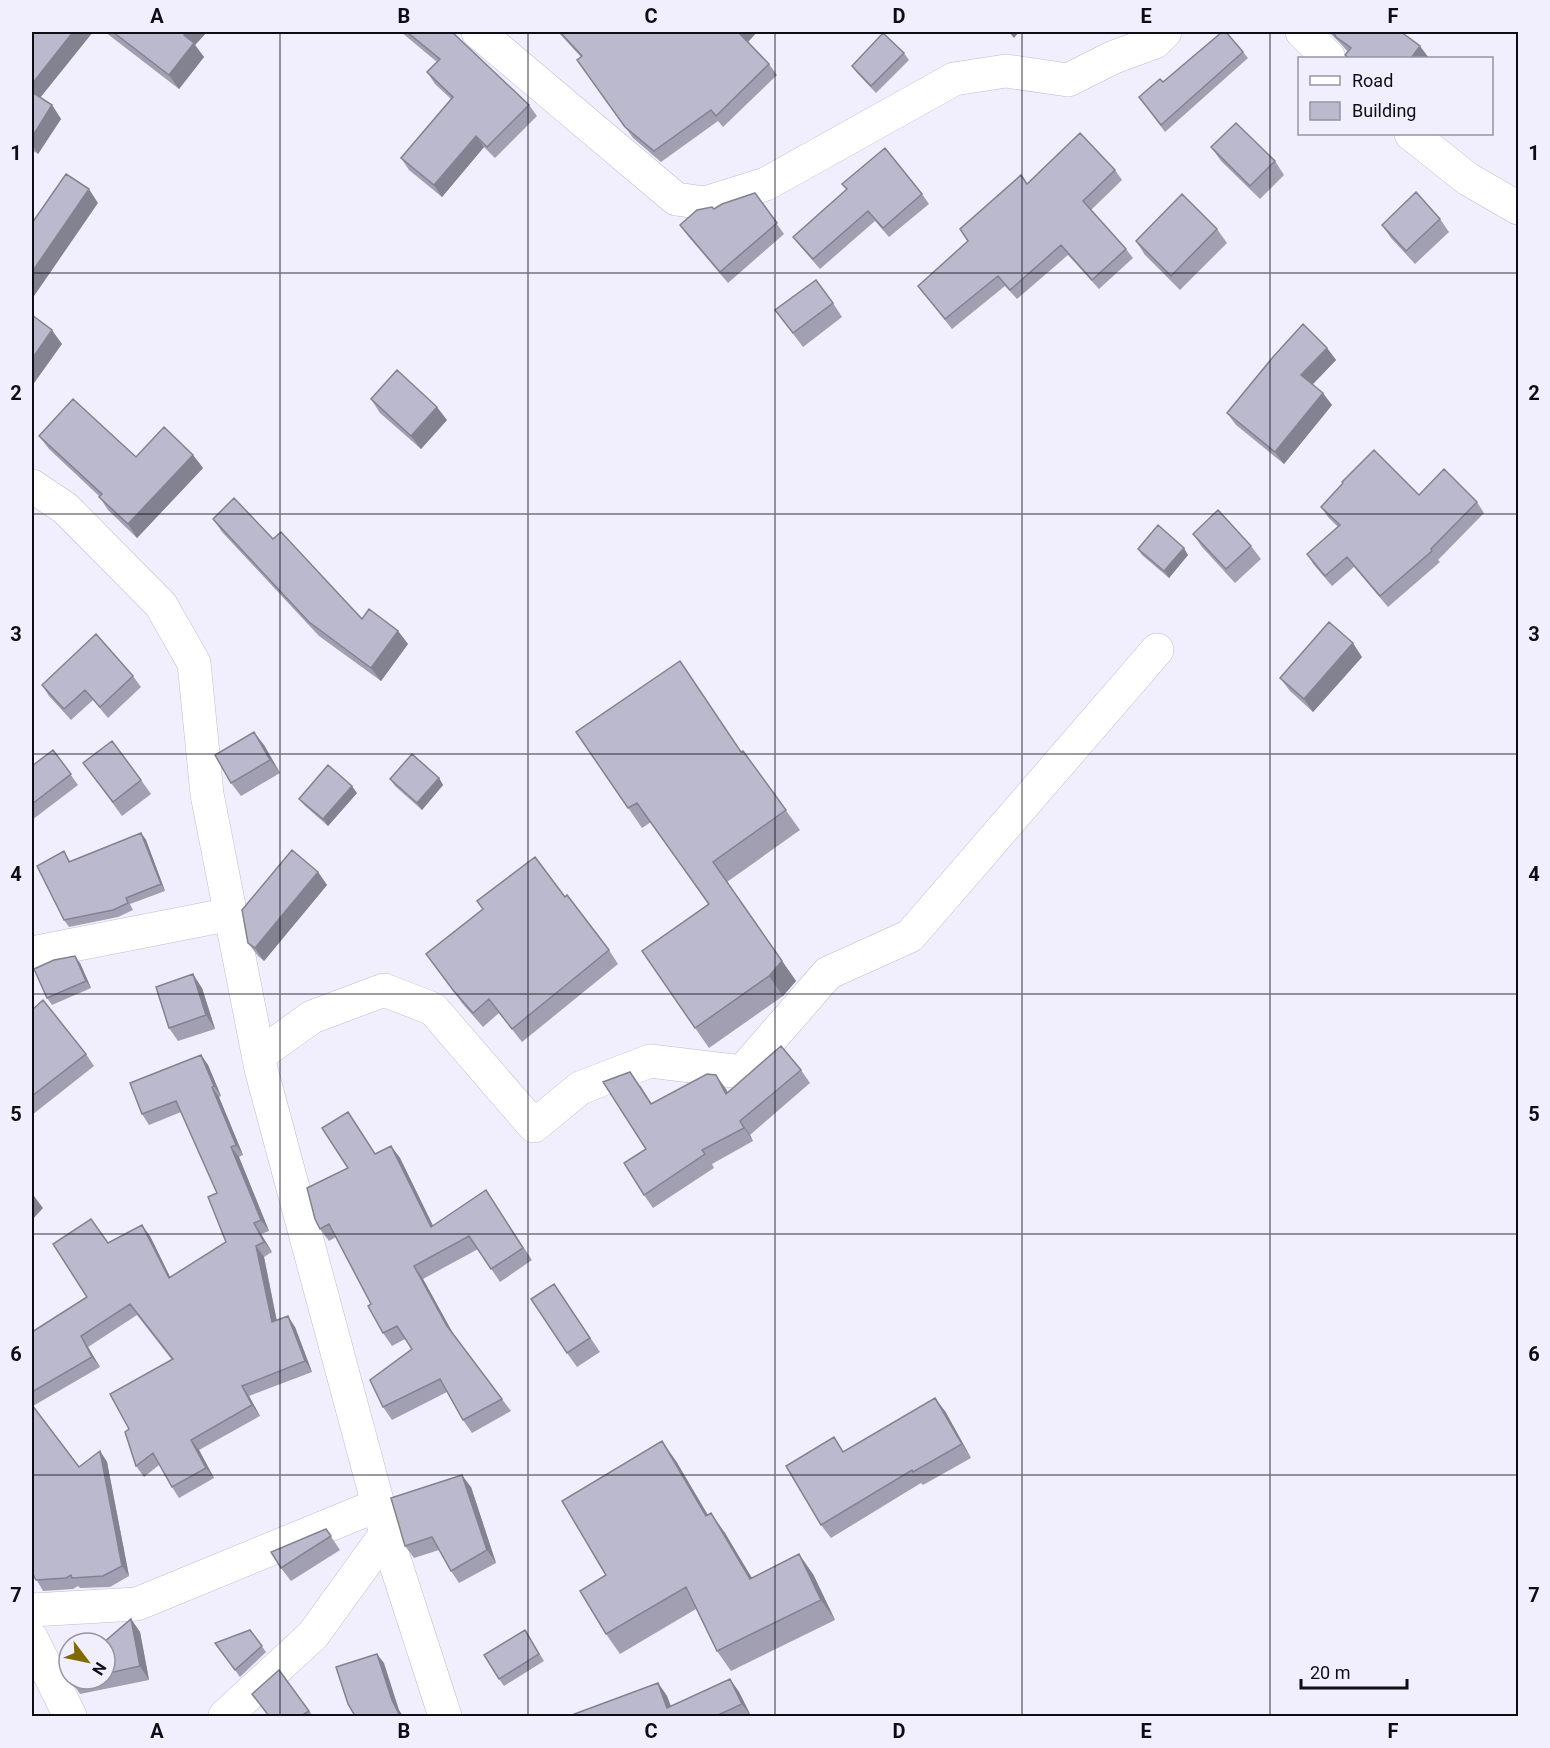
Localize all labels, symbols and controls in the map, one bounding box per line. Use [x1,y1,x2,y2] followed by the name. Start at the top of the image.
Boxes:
[150,4,164,28] text: A
[398,4,410,28] text: B
[644,4,658,28] text: C
[893,4,906,28] text: D
[1140,4,1152,28] text: E
[1388,4,1399,28] text: F
[1298,57,1493,135] legend
[1352,70,1393,91] text: Road
[1352,100,1416,121] text: Building
[10,141,22,165] text: 1
[1528,141,1540,165] text: 1
[10,381,22,405] text: 2
[1528,381,1540,405] text: 2
[10,622,22,646] text: 3
[1528,622,1540,646] text: 3
[10,862,22,886] text: 4
[1528,862,1540,886] text: 4
[10,1102,22,1126] text: 5
[1528,1102,1540,1126] text: 5
[10,1342,22,1366] text: 6
[1528,1342,1540,1366] text: 6
[10,1583,22,1607] text: 7
[1528,1583,1540,1607] text: 7
[57,1631,117,1691] north arrow
[1301,1652,1408,1690] scale bar
[88,1659,110,1679] text: N
[1310,1662,1350,1683] text: 20 m
[150,1719,164,1743] text: A
[398,1719,410,1743] text: B
[644,1719,658,1743] text: C
[893,1719,906,1743] text: D
[1140,1719,1152,1743] text: E
[1388,1719,1399,1743] text: F

